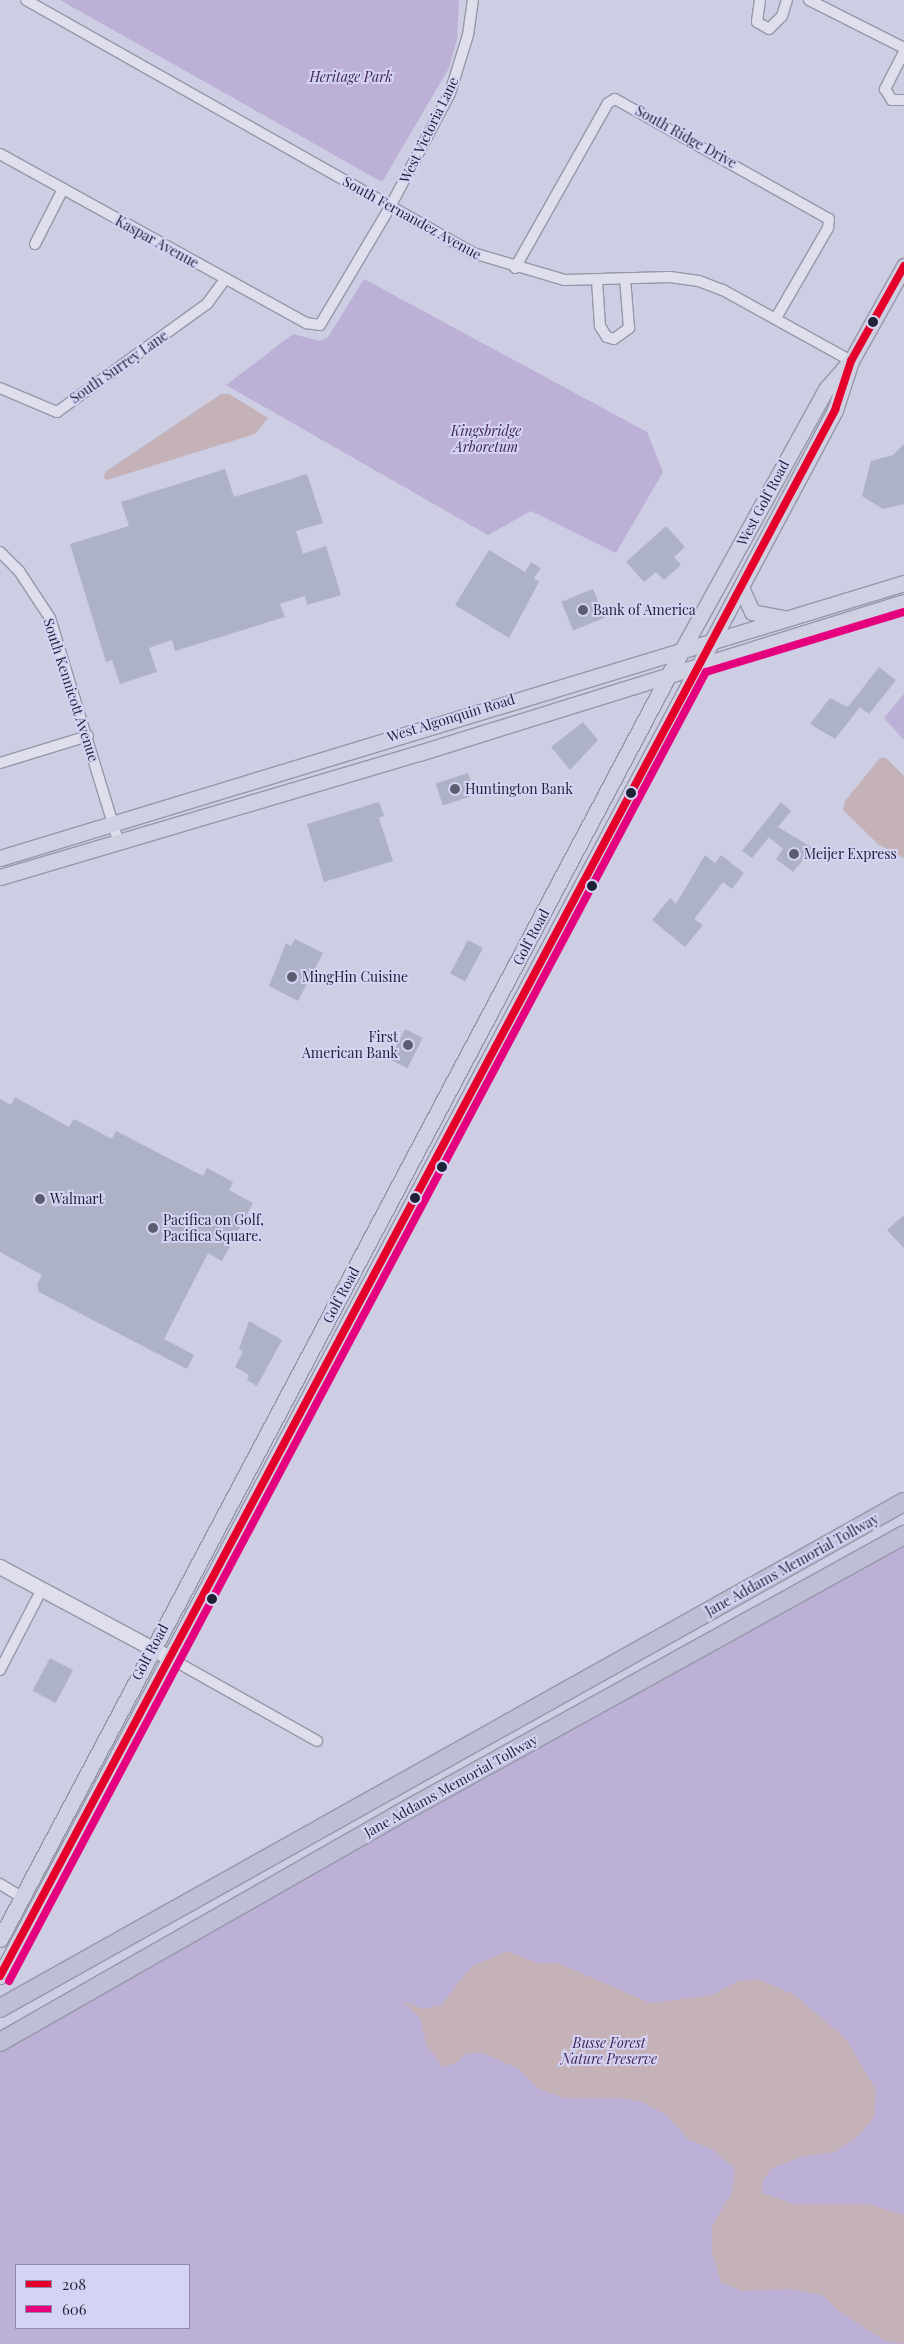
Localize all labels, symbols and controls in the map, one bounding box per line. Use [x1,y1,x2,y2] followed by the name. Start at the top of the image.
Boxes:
[310,69,392,85] park label: Heritage Park
[396,74,462,186] street label: West Victoria Lane
[632,102,740,172] street label: South Ridge Drive
[340,173,484,263] street label: South Fernandez Avenue
[112,212,202,272] street label: Kaspar Avenue
[868,317,878,327] unlabelled marker
[67,327,171,407] street label: South Surrey Lane
[451,423,521,456] park label: Kingsbridge Arboretum
[733,457,793,549] street label: West Golf Road
[593,602,696,618] place label: Bank of America
[577,604,589,616] marker: Bank of America
[40,616,102,764] street label: South Kennicott Avenue
[385,690,517,746] street label: West Algonquin Road
[465,781,573,797] place label: Huntington Bank
[449,783,461,795] marker: Huntington Bank
[626,788,636,798] unlabelled marker
[804,846,897,862] place label: Meijer Express
[788,848,800,860] marker: Meijer Express
[587,881,597,891] unlabelled marker
[509,906,553,968] street label: Golf Road
[302,969,408,985] place label: MingHin Cuisine
[286,971,298,983] marker: MingHin Cuisine
[302,1029,398,1062] place label: First American Bank
[402,1039,414,1051] marker: First American Bank
[437,1162,447,1172] unlabelled marker
[50,1191,104,1207] place label: Walmart
[34,1193,46,1205] marker: Walmart
[410,1193,420,1203] unlabelled marker
[163,1212,264,1244] place label: Pacifica on Golf, Pacifica Square.
[147,1222,159,1234] marker: Pacifica on Golf, Pacifica Square.
[319,1264,363,1326] street label: Golf Road
[702,1510,882,1620] street label: Jane Addams Memorial Tollway
[207,1594,217,1604] unlabelled marker
[128,1621,172,1683] street label: Golf Road
[361,1731,541,1841] street label: Jane Addams Memorial Tollway
[561,2035,657,2068] park label: Busse Forest Nature Preserve
[15,2264,190,2329] legend
[62,2274,86,2294] text: 208
[62,2299,87,2319] text: 606

